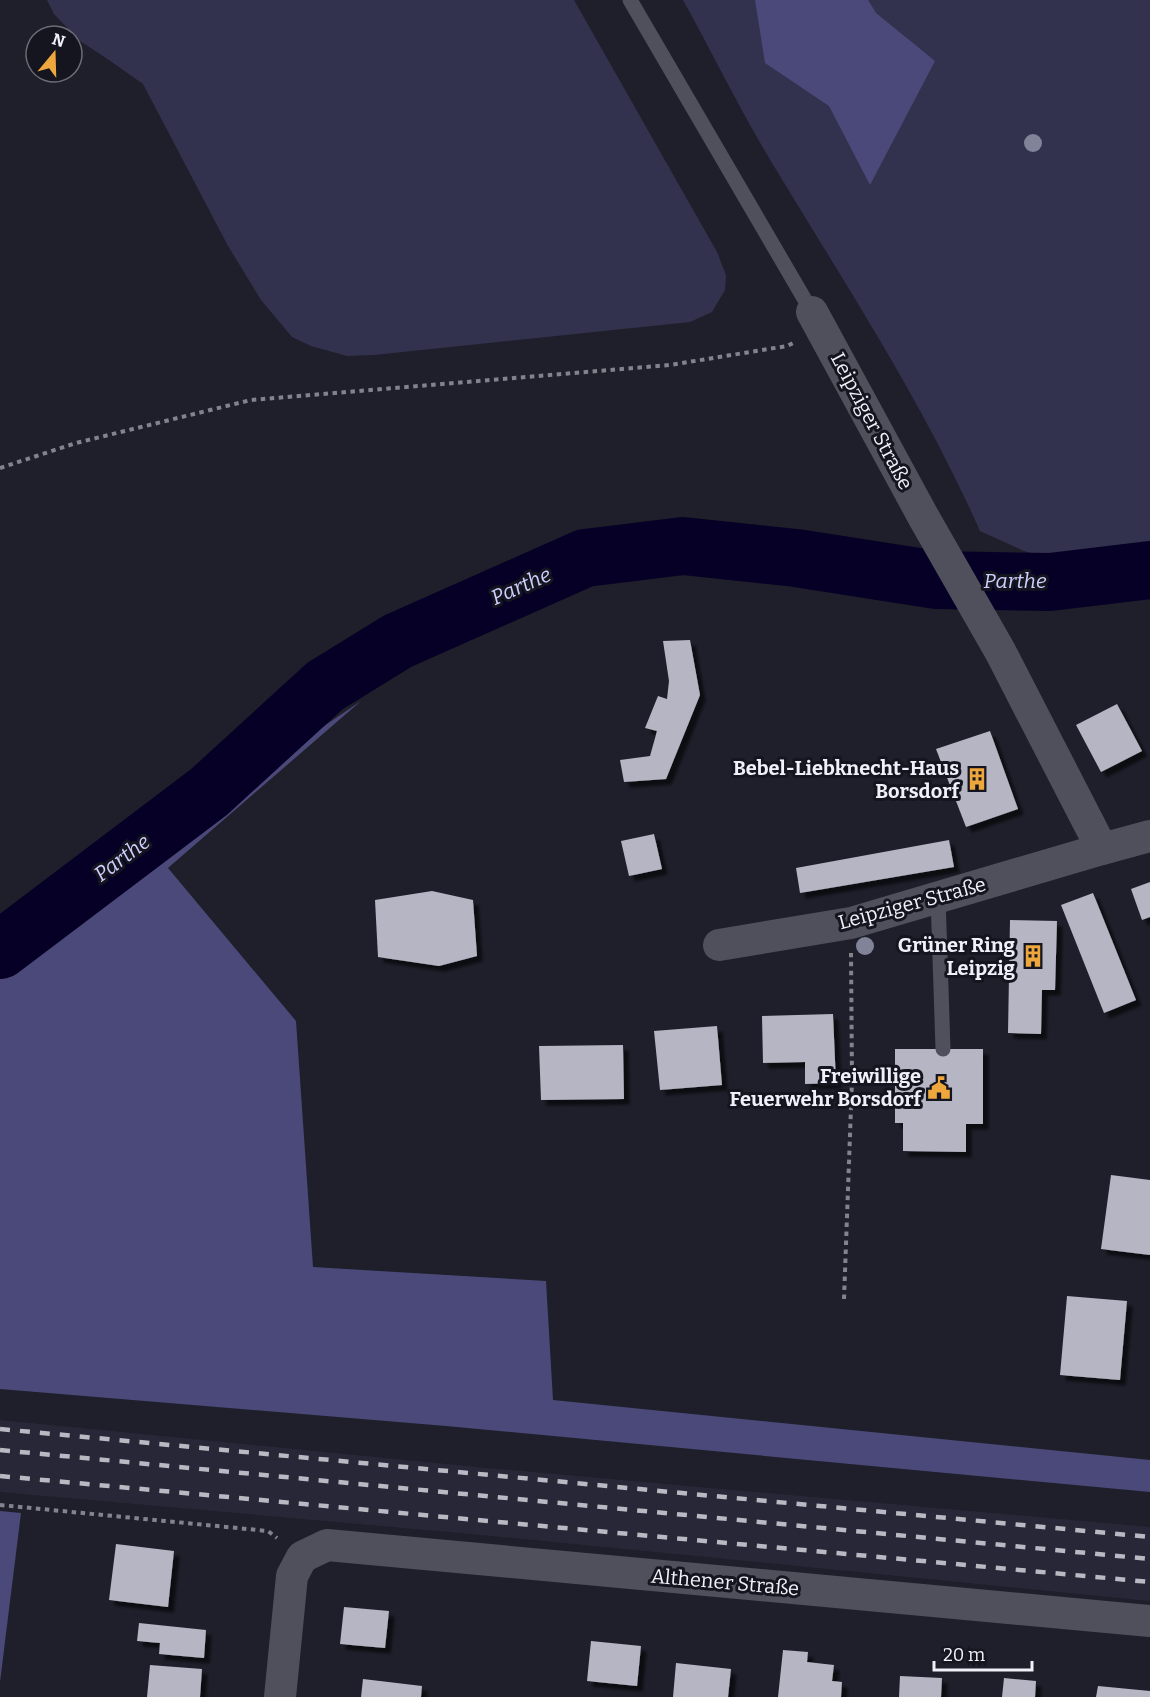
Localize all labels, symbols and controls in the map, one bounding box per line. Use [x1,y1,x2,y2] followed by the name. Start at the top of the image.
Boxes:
[24,24,84,84] north arrow
[50,29,68,51] text: N
[826,348,918,494] street label: Leipziger Straße
[487,561,555,611] water label: Parthe
[984,568,1047,594] water label: Parthe
[733,756,961,803] place label: Bebel-Liebknecht-Haus Borsdorf
[964,766,990,792] building icon: Bebel-Liebknecht-Haus Borsdorf
[89,828,155,887] water label: Parthe
[836,872,988,934] street label: Leipziger Straße
[898,933,1016,980] place label: Grüner Ring Leipzig
[1020,943,1046,969] building icon: Grüner Ring Leipzig
[730,1064,923,1111] place label: Freiwillige Feuerwehr Borsdorf
[926,1075,952,1101] public building icon: Freiwillige Feuerwehr Borsdorf
[650,1564,800,1600] street label: Althener Straße
[934,1634,1032,1672] scale bar
[943,1644,985,1666] text: 20 m

